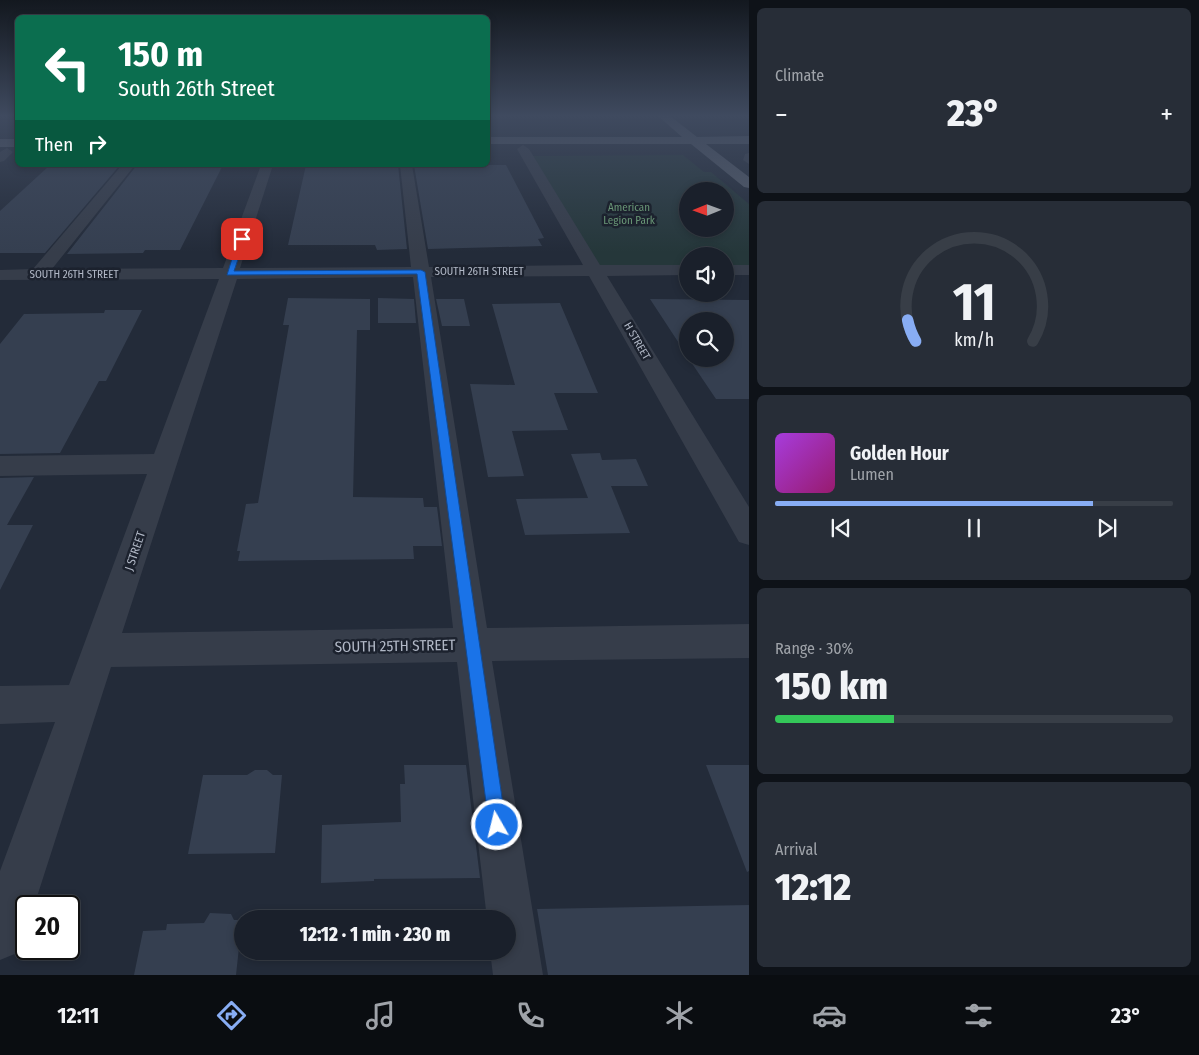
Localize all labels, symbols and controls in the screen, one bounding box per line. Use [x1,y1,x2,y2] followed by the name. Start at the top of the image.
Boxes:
[118,33,203,75] text: 150 m
[35,35,100,100] icon: left
[775,66,824,85] text: Climate
[118,75,275,102] text: South 26th Street
[947,90,1001,136] text: 23°
[775,98,788,131] text: −
[1160,98,1173,131] text: +
[83,130,111,158] icon: right
[35,133,73,156] text: Then
[679,182,734,238] north arrow
[679,182,734,367] map controls
[603,201,656,227] park label: American Legion Park
[221,218,263,260] pin
[228,225,256,253] icon: arrive
[679,247,734,302] button: sound
[435,265,524,278] street label: SOUTH 26TH STREET
[30,268,119,281] street label: SOUTH 26TH STREET
[952,271,996,334] text: 11
[679,312,734,367] button: search
[621,320,653,363] street label: H STREET
[954,329,994,351] text: km/h
[850,442,949,465] text: Golden Hour
[850,465,894,484] text: Lumen
[827,514,855,542] icon: previous
[960,514,988,542] icon: pause
[1093,514,1121,542] icon: next
[122,529,148,573] street label: J STREET
[334,636,456,656] street label: SOUTH 25TH STREET
[775,639,853,658] text: Range · 30%
[775,663,888,709] text: 150 km
[470,798,522,850] position arrow
[775,840,817,859] text: Arrival
[775,864,851,910] text: 12:12
[15,895,80,960] speed limit sign: 20
[300,923,450,946] text: 12:12 · 1 min · 230 m
[214,998,249,1033] icon: directions
[363,998,398,1033] icon: music
[513,998,548,1033] icon: phone
[662,998,697,1033] icon: climate
[812,998,847,1033] icon: car
[961,998,996,1033] icon: filters
[57,1002,99,1029] text: 12:11
[1111,1002,1142,1029] text: 23°

